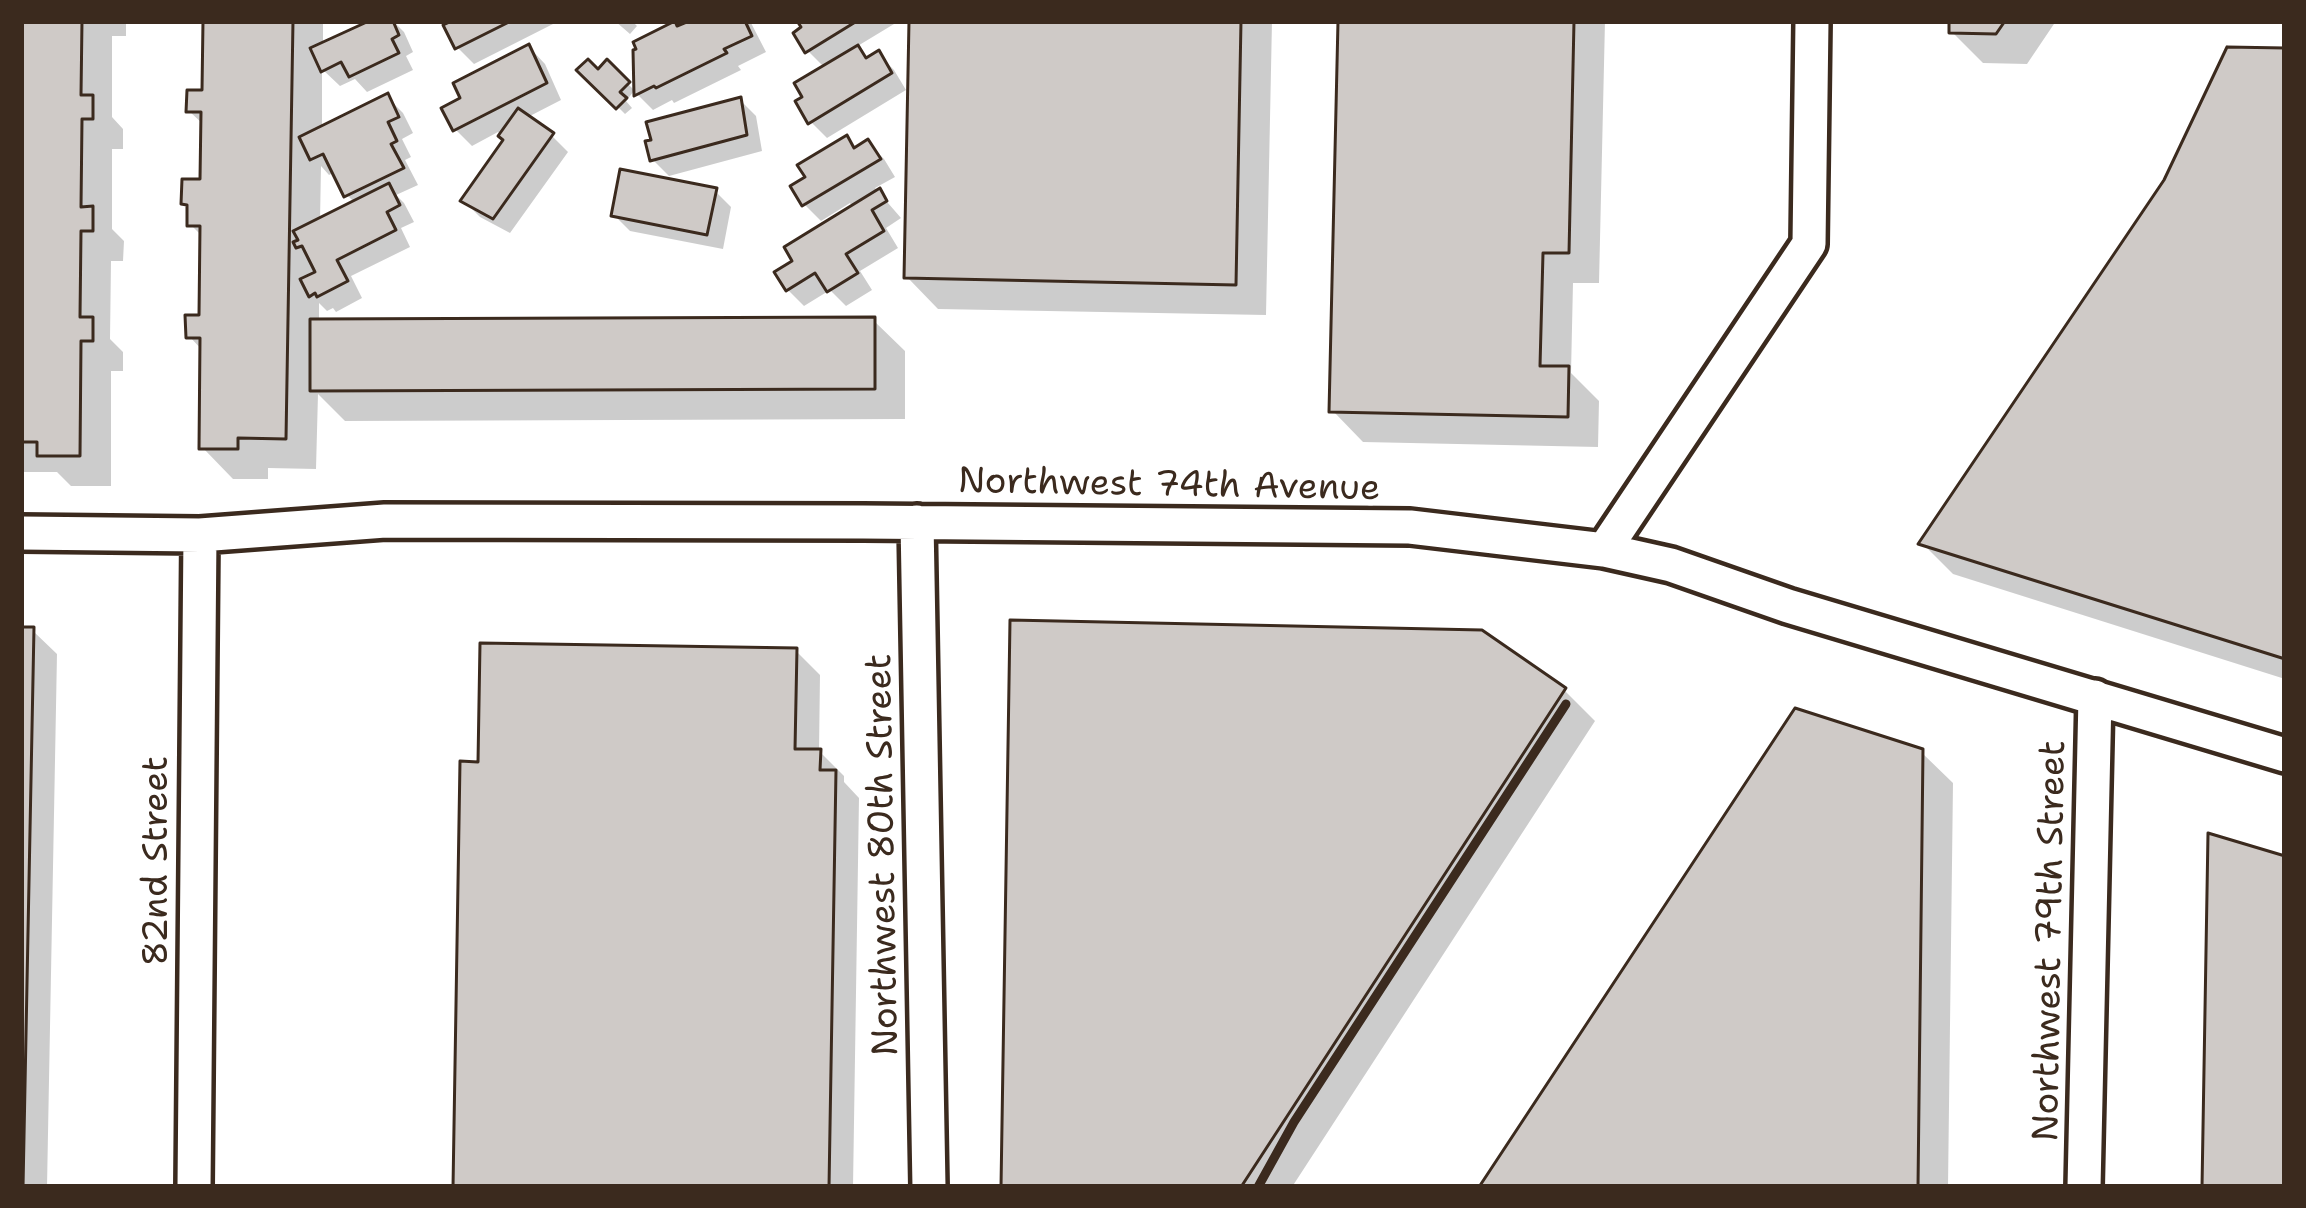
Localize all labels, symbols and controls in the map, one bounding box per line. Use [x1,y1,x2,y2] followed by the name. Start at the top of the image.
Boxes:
[957,461,1381,511] street label: Northwest 74th Avenue
[859,653,909,1057] street label: Northwest 80th Street
[2026,740,2076,1142] street label: Northwest 79th Street
[136,756,180,966] street label: 82nd Street

